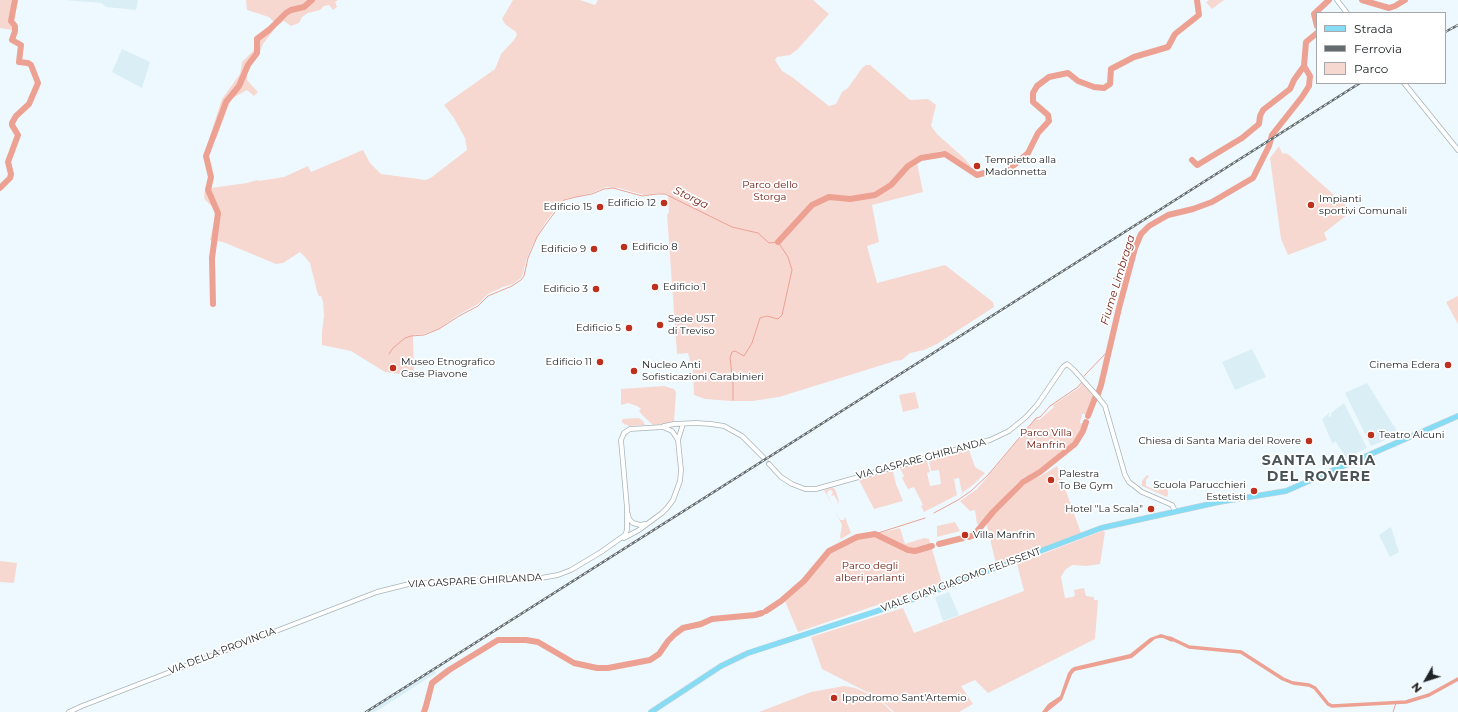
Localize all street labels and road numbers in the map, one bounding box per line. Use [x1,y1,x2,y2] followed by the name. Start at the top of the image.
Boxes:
[855,436,987,482] street label: VIA GASPARE GHIRLANDA
[879,545,1043,615] street label: VIALE GIAN GIACOMO FELISSENT
[408,572,542,590] street label: VIA GASPARE GHIRLANDA
[167,625,277,677] street label: VIA DELLA PROVINCIA

